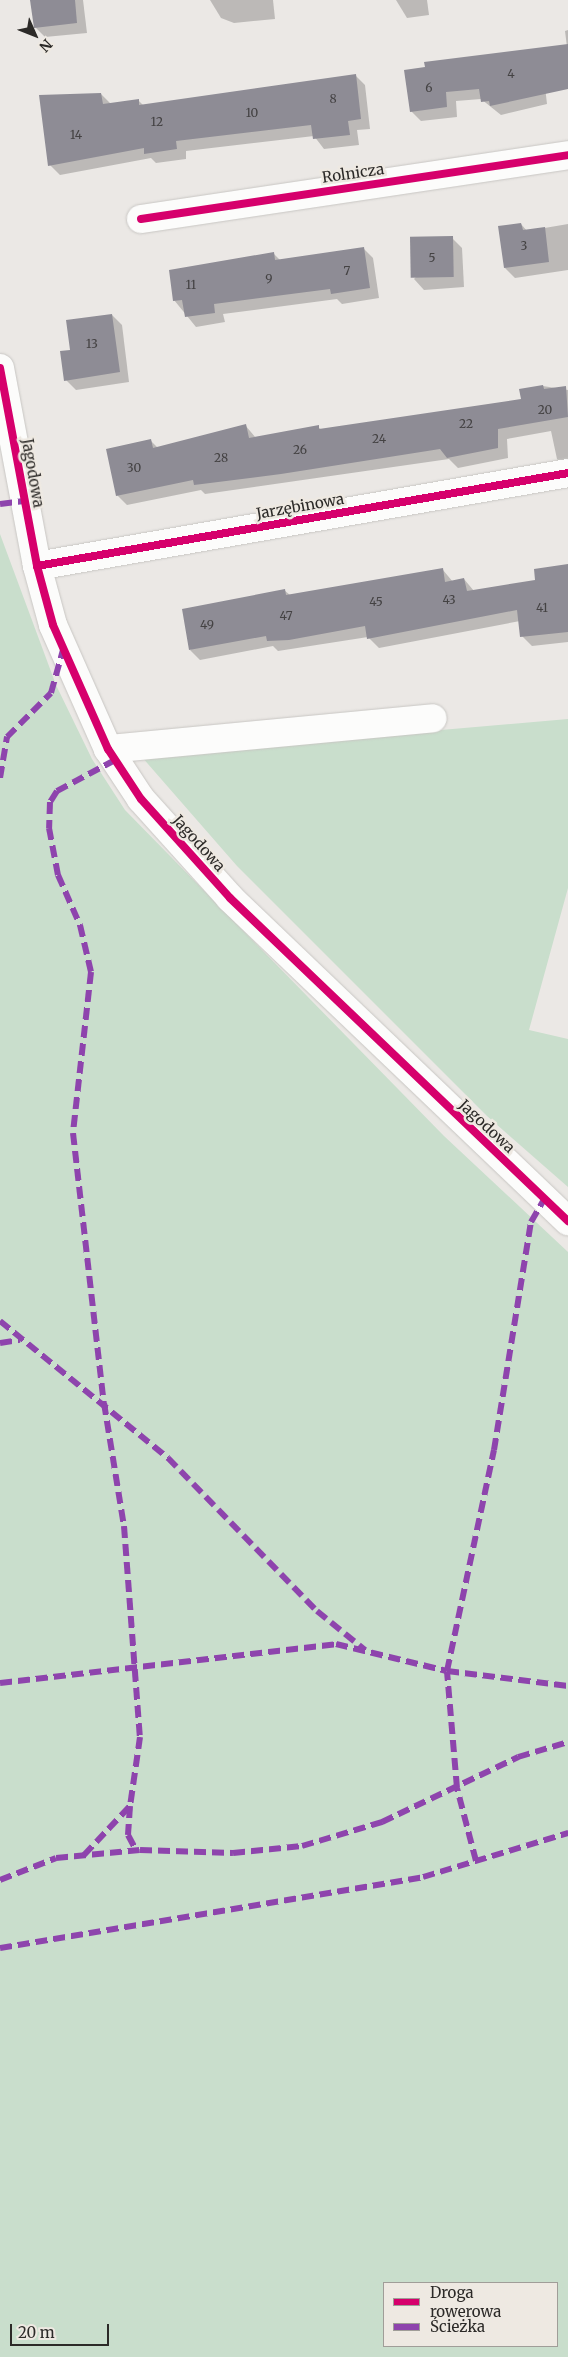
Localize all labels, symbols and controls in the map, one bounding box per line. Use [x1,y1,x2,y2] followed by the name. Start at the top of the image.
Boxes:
[10,10,60,60] north arrow
[35,35,56,56] text: N
[507,67,515,81] house number: 4
[425,81,433,95] house number: 6
[329,92,337,106] house number: 8
[246,106,258,120] house number: 10
[151,115,163,129] house number: 12
[70,128,82,142] house number: 14
[321,160,385,186] street label: Rolnicza
[521,239,527,253] house number: 3
[428,251,436,265] house number: 5
[344,264,350,278] house number: 7
[265,272,273,286] house number: 9
[186,278,196,292] house number: 11
[86,337,98,351] house number: 13
[538,403,552,417] house number: 20
[459,417,473,431] house number: 22
[372,432,386,446] house number: 24
[18,437,48,509] street label: Jagodowa
[293,443,307,457] house number: 26
[214,451,228,465] house number: 28
[127,461,141,475] house number: 30
[255,489,345,523] street label: Jarzębinowa
[442,593,456,607] house number: 43
[369,595,383,609] house number: 45
[536,601,548,615] house number: 41
[279,609,293,623] house number: 47
[200,618,214,632] house number: 49
[169,811,229,875] street label: Jagodowa
[455,1096,519,1156] street label: Jagodowa
[383,2282,558,2347] legend
[430,2283,501,2321] text: Droga rowerowa
[12,2314,111,2346] scale bar
[430,2317,485,2336] text: Ścieżka
[18,2323,55,2342] text: 20 m

